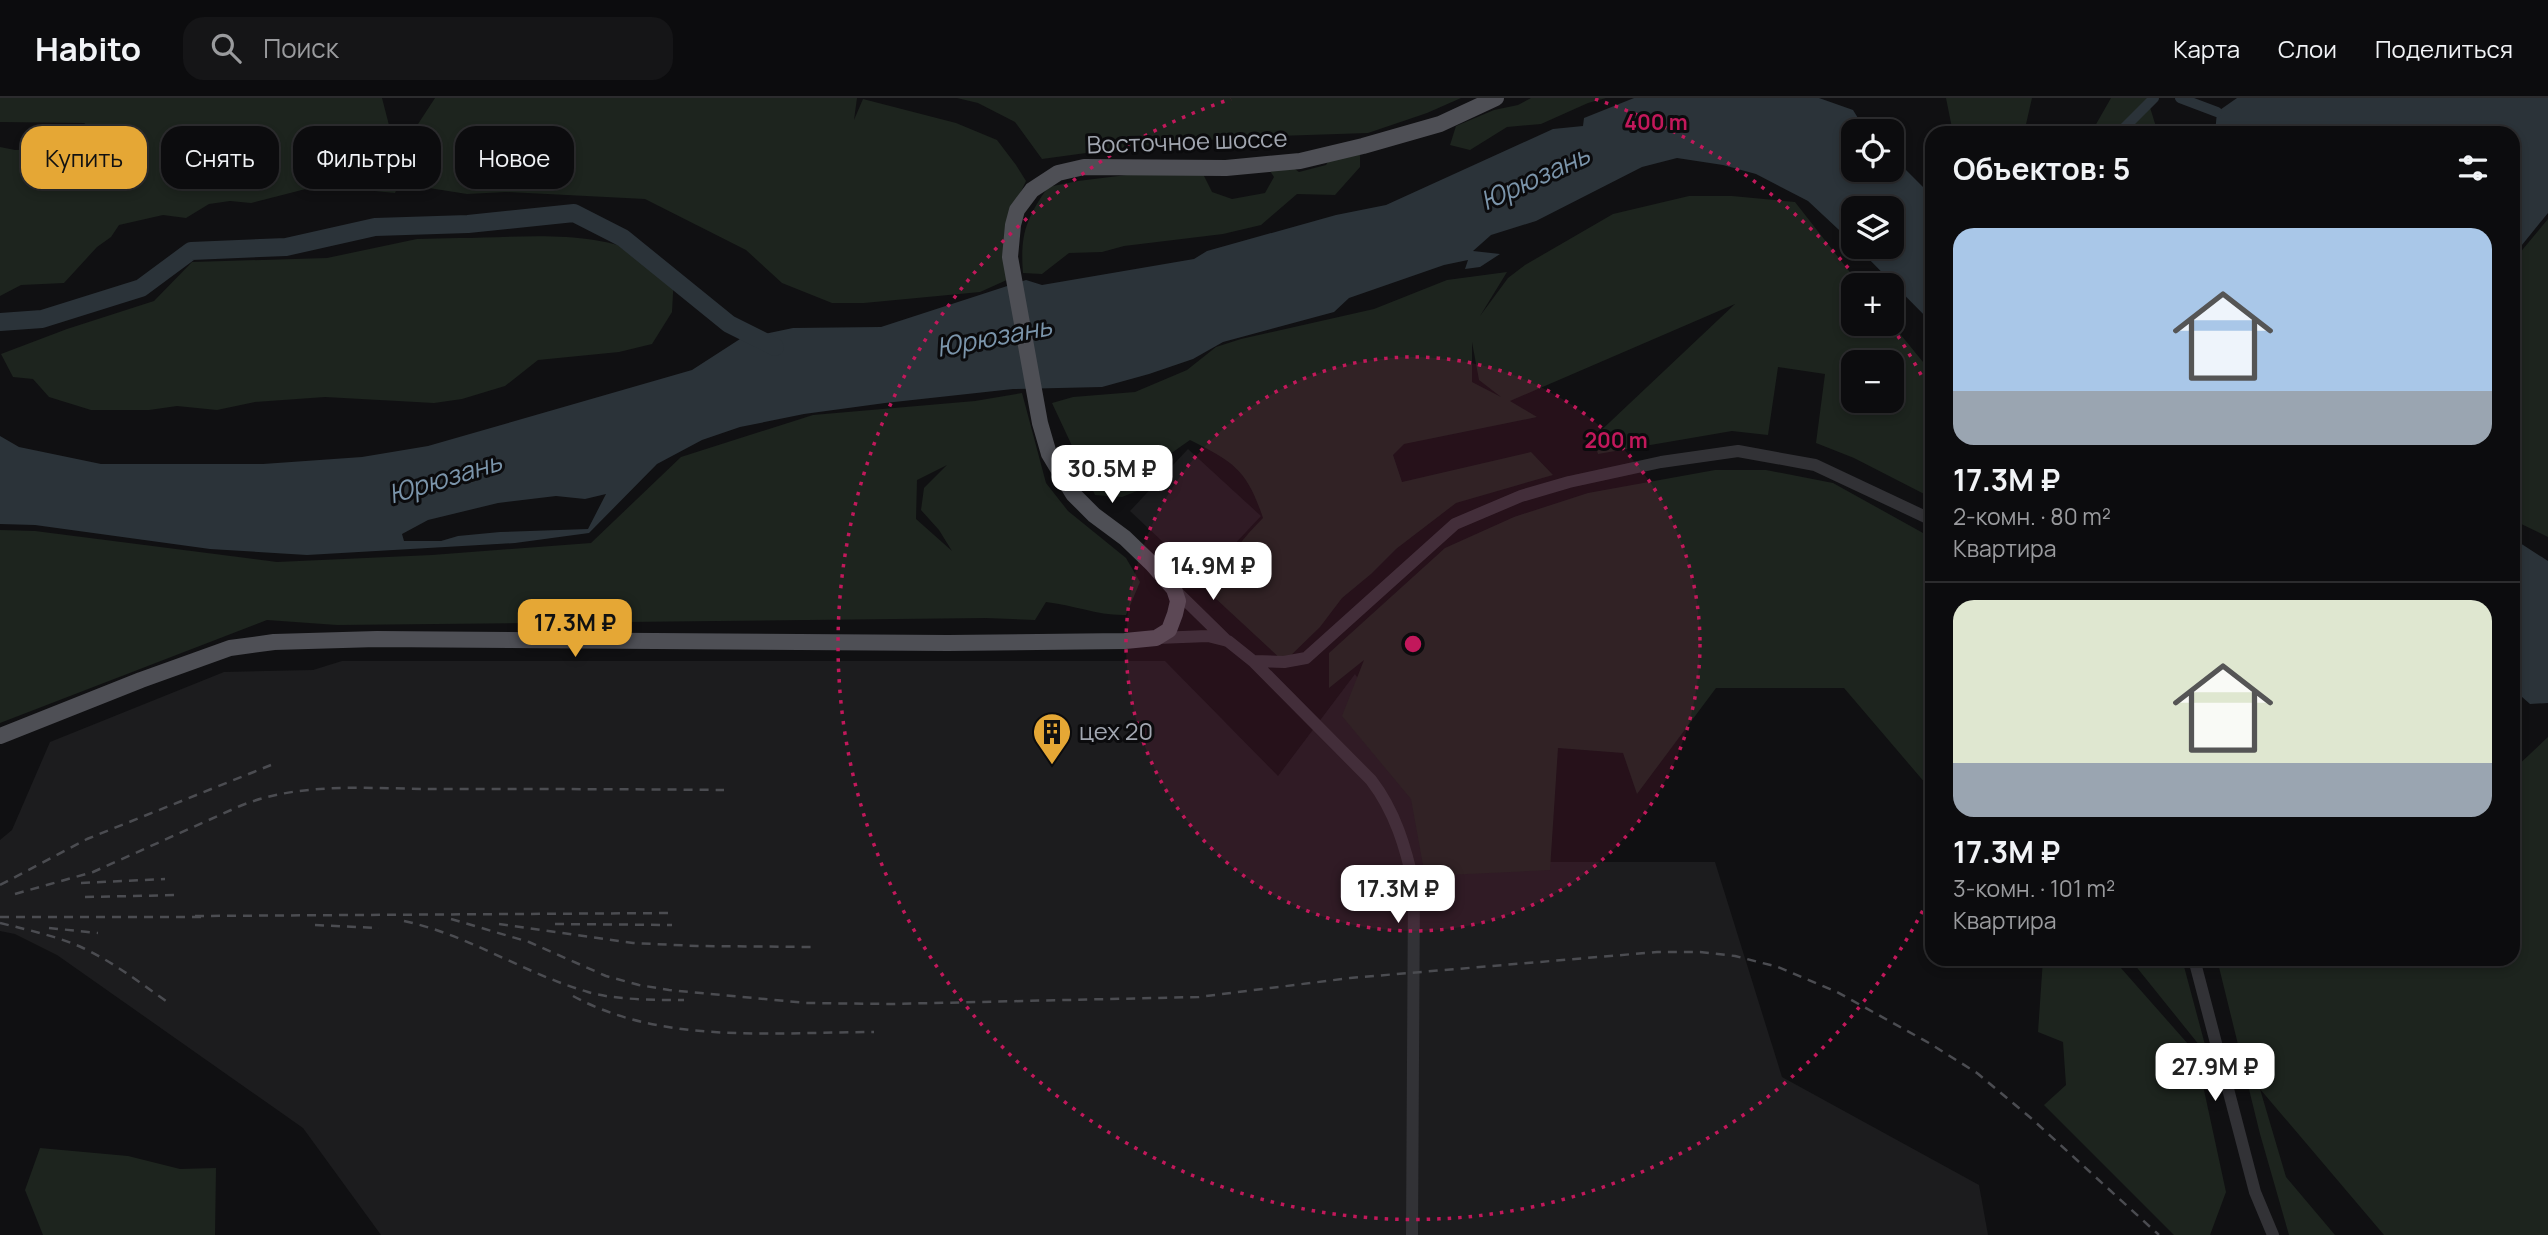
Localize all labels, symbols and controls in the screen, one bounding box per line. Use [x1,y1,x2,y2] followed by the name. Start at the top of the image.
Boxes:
[183,17,673,80] search box
[35,26,141,71] text: Habito
[207,29,245,67] icon: search
[263,30,339,66] text: Поиск
[2173,32,2240,65] text: Карта
[2278,32,2337,65] text: Слои
[2375,32,2513,65] text: Поделиться
[1624,108,1688,136] text: 400 m
[1841,119,1904,413] map controls
[1841,119,1904,182] button: locate
[1086,121,1288,160] street label: Восточное шоссе
[21,126,147,189] chip: Купить
[161,126,279,189] chip: Снять
[293,126,441,189] chip: Фильтры
[455,126,574,189] chip: Новое
[1474,136,1596,218] water label: Юрюзань
[1953,148,2130,189] text: Объектов: 5
[2454,149,2492,187] icon: filters
[1841,196,1904,259] button: layers
[1841,273,1904,336] button: +
[2160,273,2286,399] icon: home
[933,307,1055,365] water label: Юрюзань
[1841,350,1904,413] button: −
[1584,426,1648,454] text: 200 m
[384,442,507,511] water label: Юрюзань
[1047,446,1177,505] pin: 30.5M ₽
[1068,452,1157,484] text: 30.5M ₽
[1953,459,2060,500] text: 17.3M ₽
[1953,500,2111,532] text: 2-комн. · 80 m²
[1953,532,2057,564] text: Квартира
[1148,542,1278,602] pin: 14.9M ₽
[1171,549,1255,581] text: 14.9M ₽
[510,600,640,659] pin: 17.3M ₽
[534,606,616,638] text: 17.3M ₽
[1401,632,1425,656] centre of rings
[2160,645,2286,771] icon: home
[1031,711,1073,766] building icon: цех 20
[1079,714,1153,747] place label: цех 20
[1953,831,2060,872] text: 17.3M ₽
[1333,866,1463,925] pin: 17.3M ₽
[1357,872,1439,904] text: 17.3M ₽
[1953,872,2115,904] text: 3-комн. · 101 m²
[1953,904,2057,936] text: Квартира
[2150,1044,2280,1103] pin: 27.9M ₽
[2172,1050,2258,1082] text: 27.9M ₽

